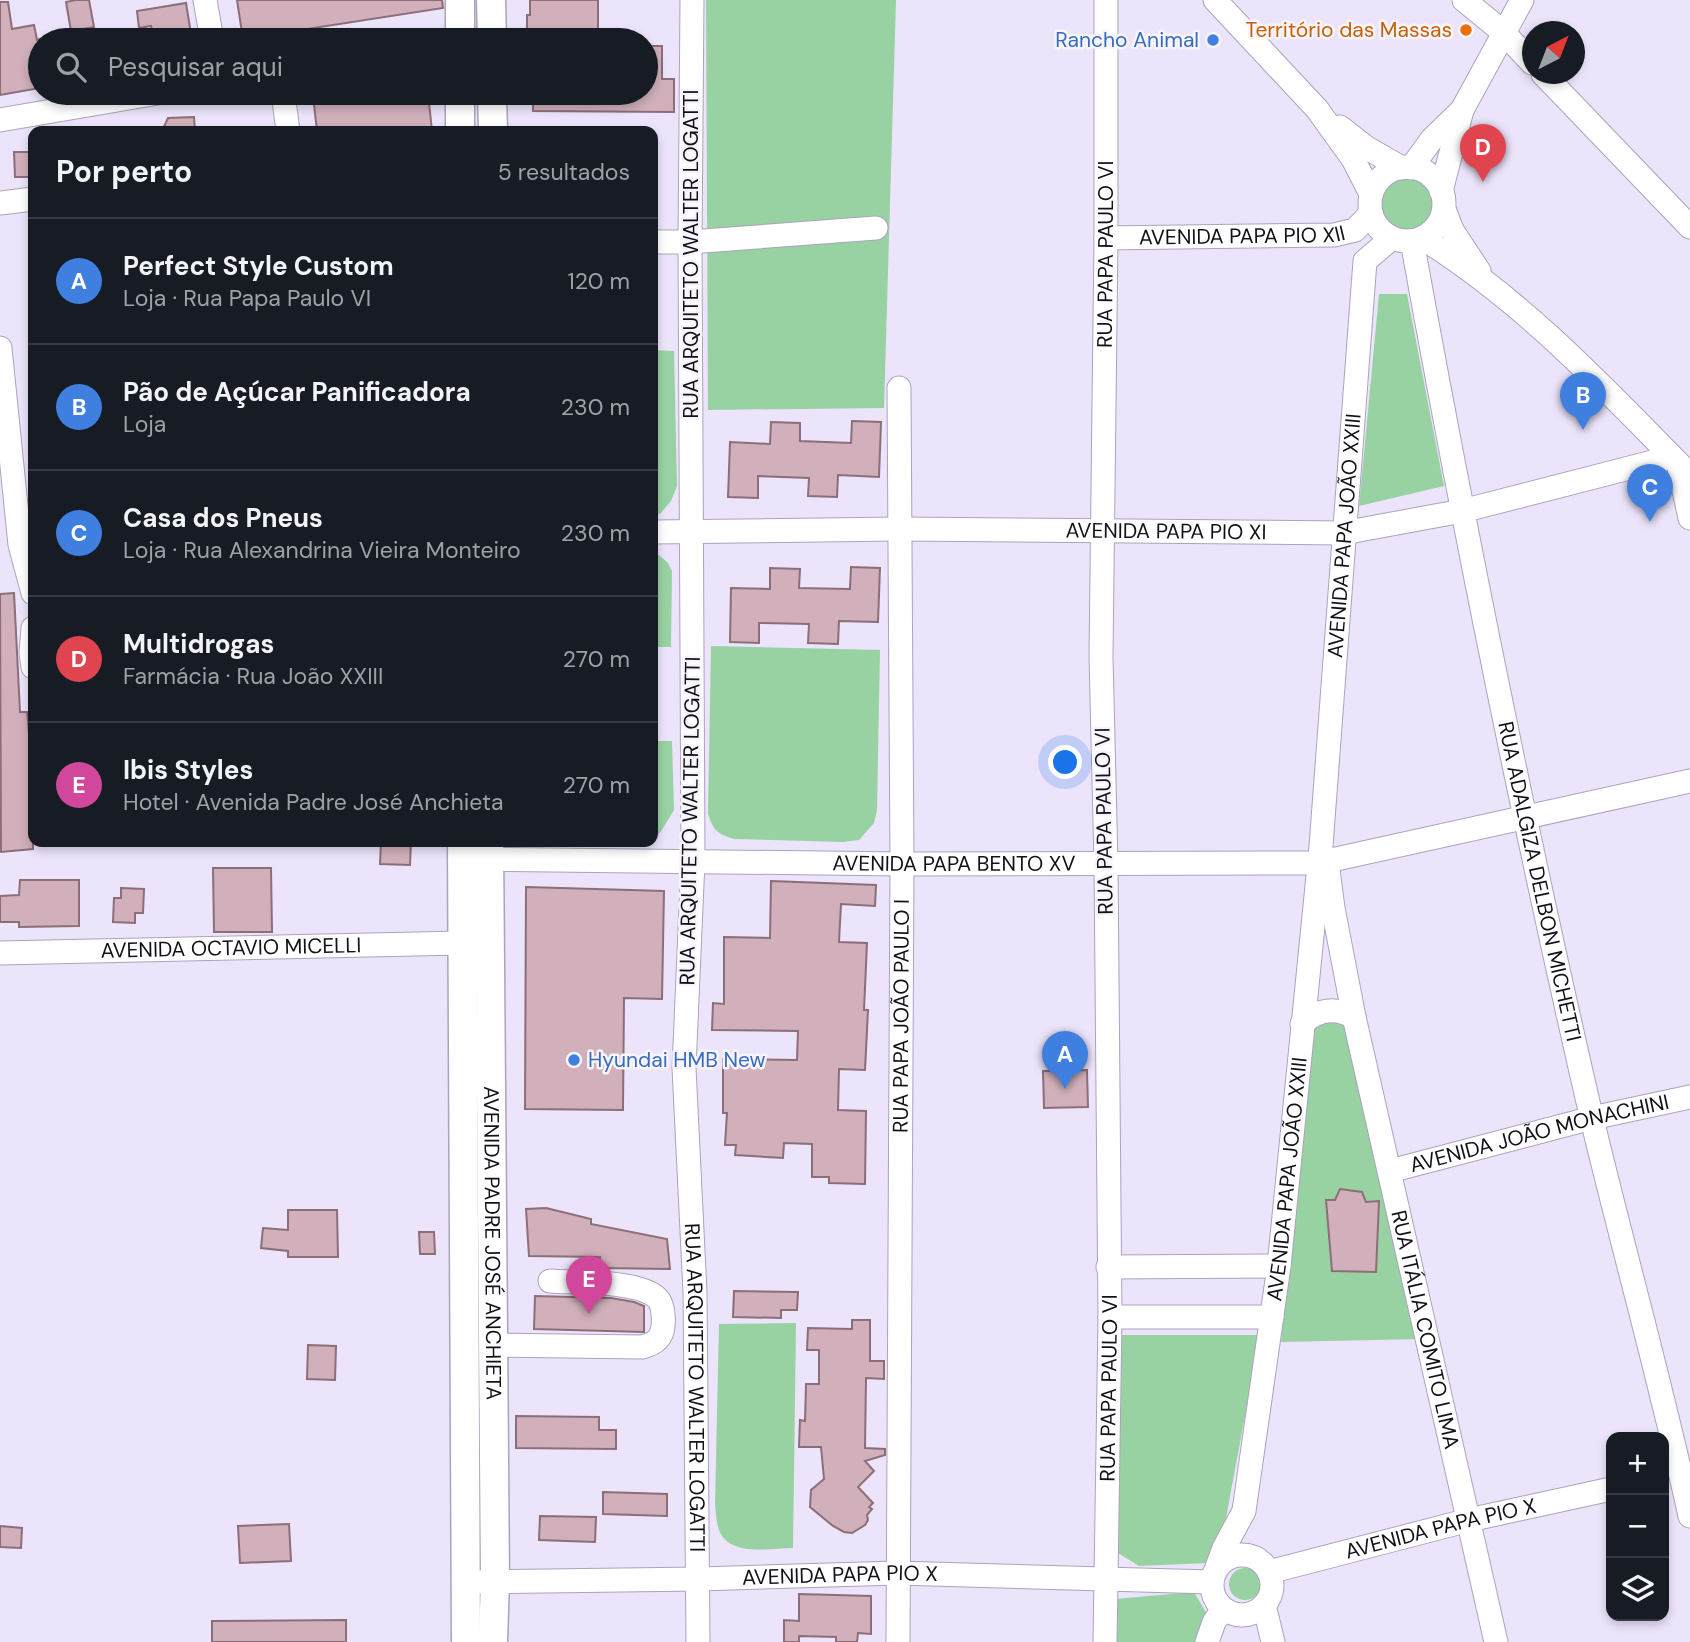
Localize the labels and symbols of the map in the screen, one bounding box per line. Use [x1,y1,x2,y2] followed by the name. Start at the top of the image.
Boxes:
[1246,16,1452,44] place label: Território das Massas
[1522,21,1585,84] north arrow
[1458,22,1474,38] marker: Território das Massas
[1055,26,1199,54] place label: Rancho Animal
[1205,32,1221,48] marker: Rancho Animal
[677,90,705,418] street label: RUA ARQUITETO WALTER LOGATTI
[1460,124,1506,182] pin: D
[1091,160,1120,348] street label: RUA PAPA PAULO VI
[1139,219,1348,252] street label: AVENIDA PAPA PIO XII
[1560,372,1606,430] pin: B
[1321,412,1367,659] street label: AVENIDA PAPA JOÃO XXIII
[1627,464,1673,522] pin: C
[1065,517,1267,546] street label: AVENIDA PAPA PIO XI
[673,656,707,986] street label: RUA ARQUITETO WALTER LOGATTI
[1491,719,1588,1044] street label: RUA ADALGIZA DELBON MICHETTI
[1088,727,1120,915] street label: RUA PAPA PAULO VI
[1048,745,1082,779] your location
[832,849,1076,878] street label: AVENIDA PAPA BENTO XV
[887,899,916,1133] street label: RUA PAPA JOÃO PAULO I
[100,931,362,965] street label: AVENIDA OCTAVIO MICELLI
[1042,1031,1088,1089] pin: A
[588,1046,766,1074] place label: Hyundai HMB New
[566,1052,582,1068] marker: Hyundai HMB New
[1260,1056,1314,1303] street label: AVENIDA PAPA JOÃO XXIII
[477,1086,508,1400] street label: AVENIDA PADRE JOSÉ ANCHIETA
[1407,1088,1671,1179] street label: AVENIDA JOÃO MONACHINI
[1384,1207,1466,1452] street label: RUA ITÁLIA COMITO LIMA
[678,1222,711,1552] street label: RUA ARQUITETO WALTER LOGATTI
[566,1256,612,1314] pin: E
[1093,1294,1124,1482] street label: RUA PAPA PAULO VI
[1342,1492,1539,1566] street label: AVENIDA PAPA PIO X
[741,1559,938,1592] street label: AVENIDA PAPA PIO X

